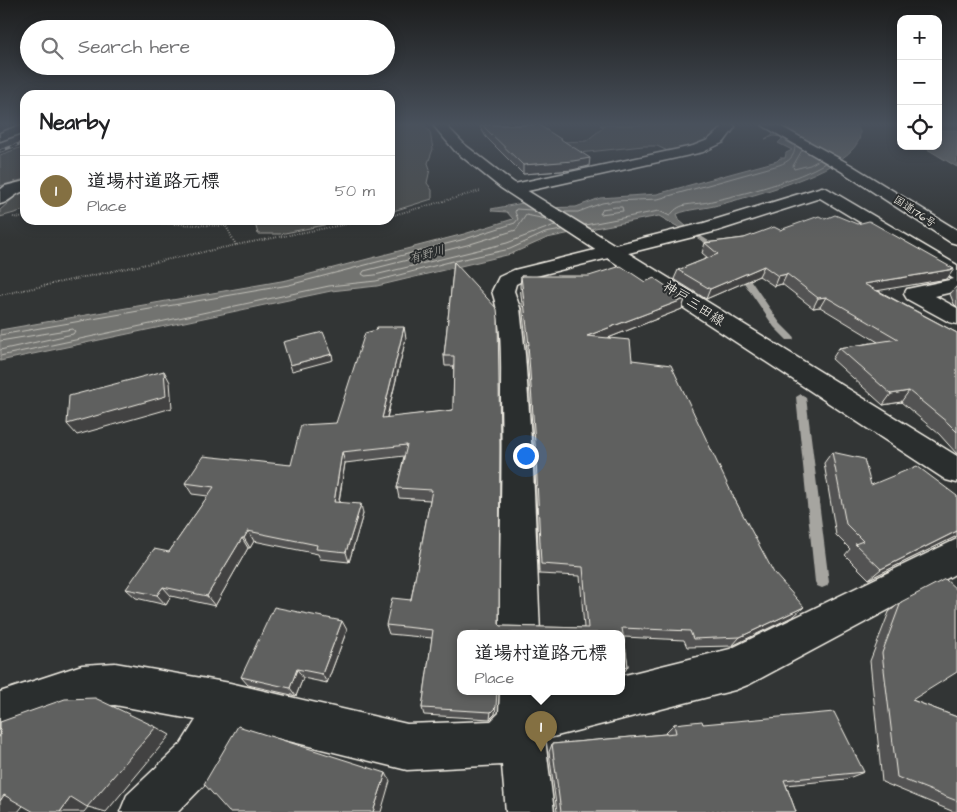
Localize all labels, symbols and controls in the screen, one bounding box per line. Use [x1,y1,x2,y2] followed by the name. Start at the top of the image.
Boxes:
[897,15,942,150] map controls
[897,15,942,60] button: +
[20,20,395,75] search box
[38,34,66,62] icon: search
[78,34,190,61] text: Search here
[897,60,942,105] button: −
[897,105,942,150] button: locate
[40,108,110,137] text: Nearby
[87,168,220,195] text: 道場村道路元標
[55,180,57,202] text: 1
[335,180,375,202] text: 50 m
[890,192,939,231] street label: 国道176号
[87,195,127,217] text: Place
[407,241,447,268] water label: 有野川
[659,276,728,331] street label: 神戸三田線
[513,443,539,469] your location
[457,630,625,695] popup
[474,640,608,667] text: 道場村道路元標
[474,667,514,689] text: Place
[525,711,557,752] pin: 1

